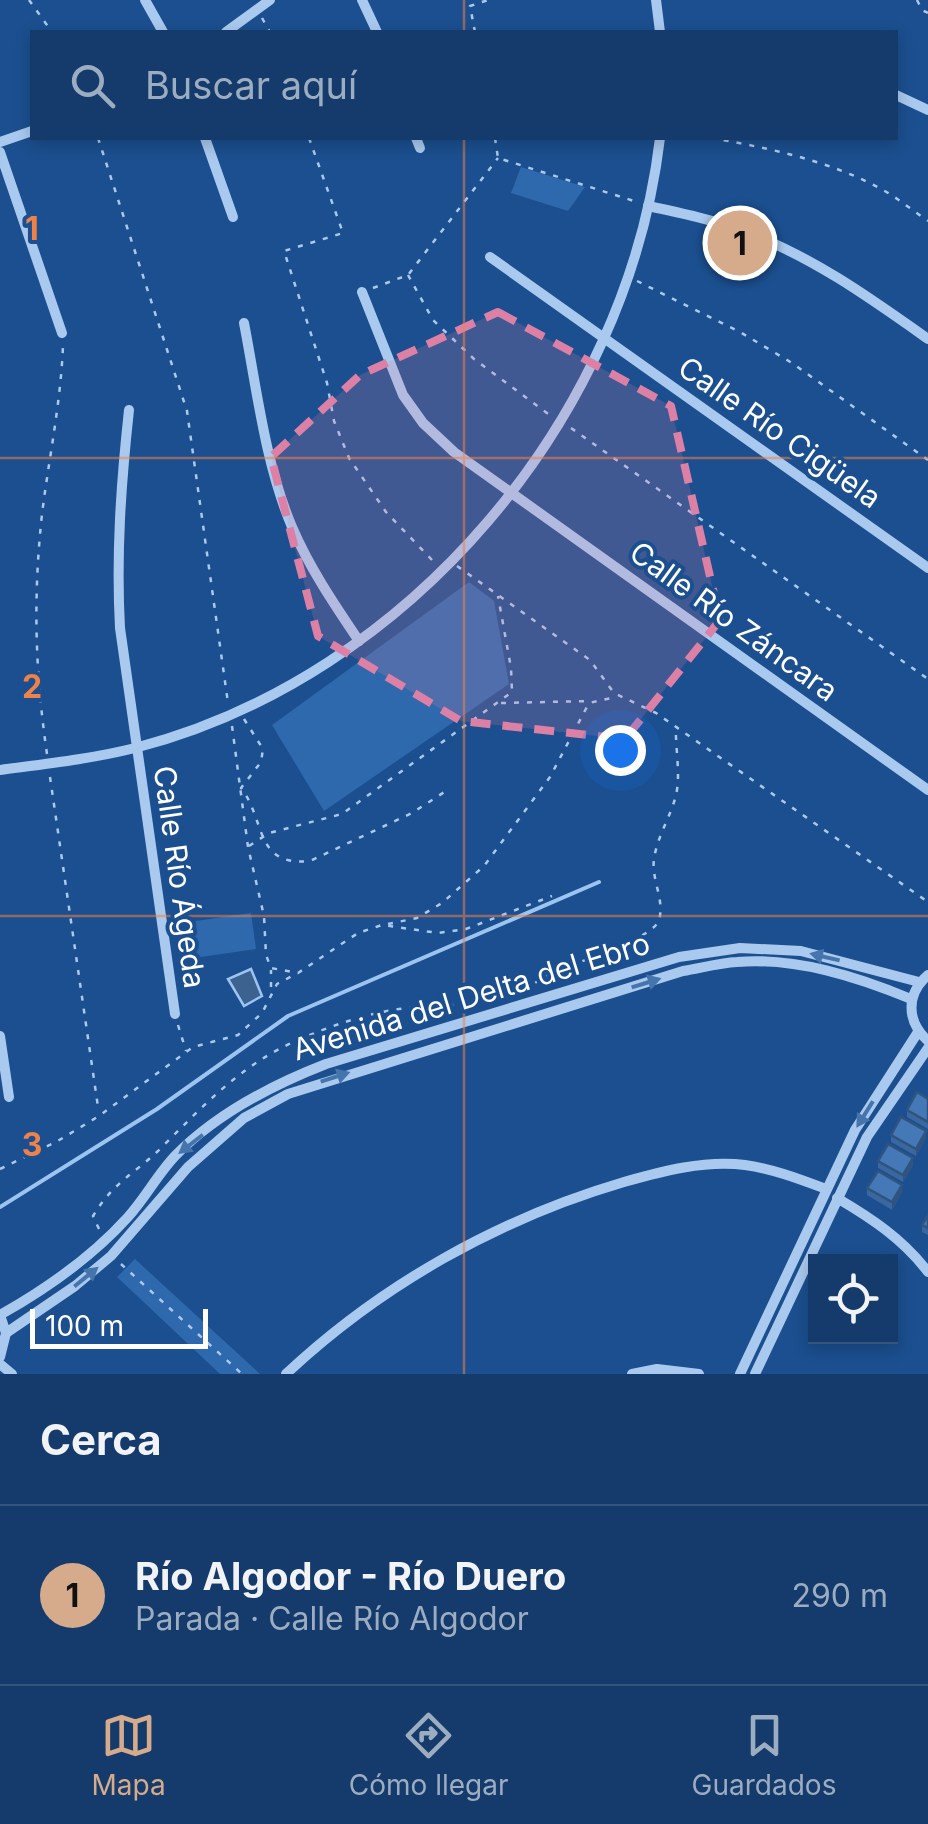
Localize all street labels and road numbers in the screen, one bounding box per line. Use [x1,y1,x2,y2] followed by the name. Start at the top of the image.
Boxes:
[672,349,888,515] street label: Calle Río Cigüela
[623,534,845,708] street label: Calle Río Záncara
[147,764,213,990] street label: Calle Río Ágeda
[288,924,654,1068] street label: Avenida del Delta del Ebro

